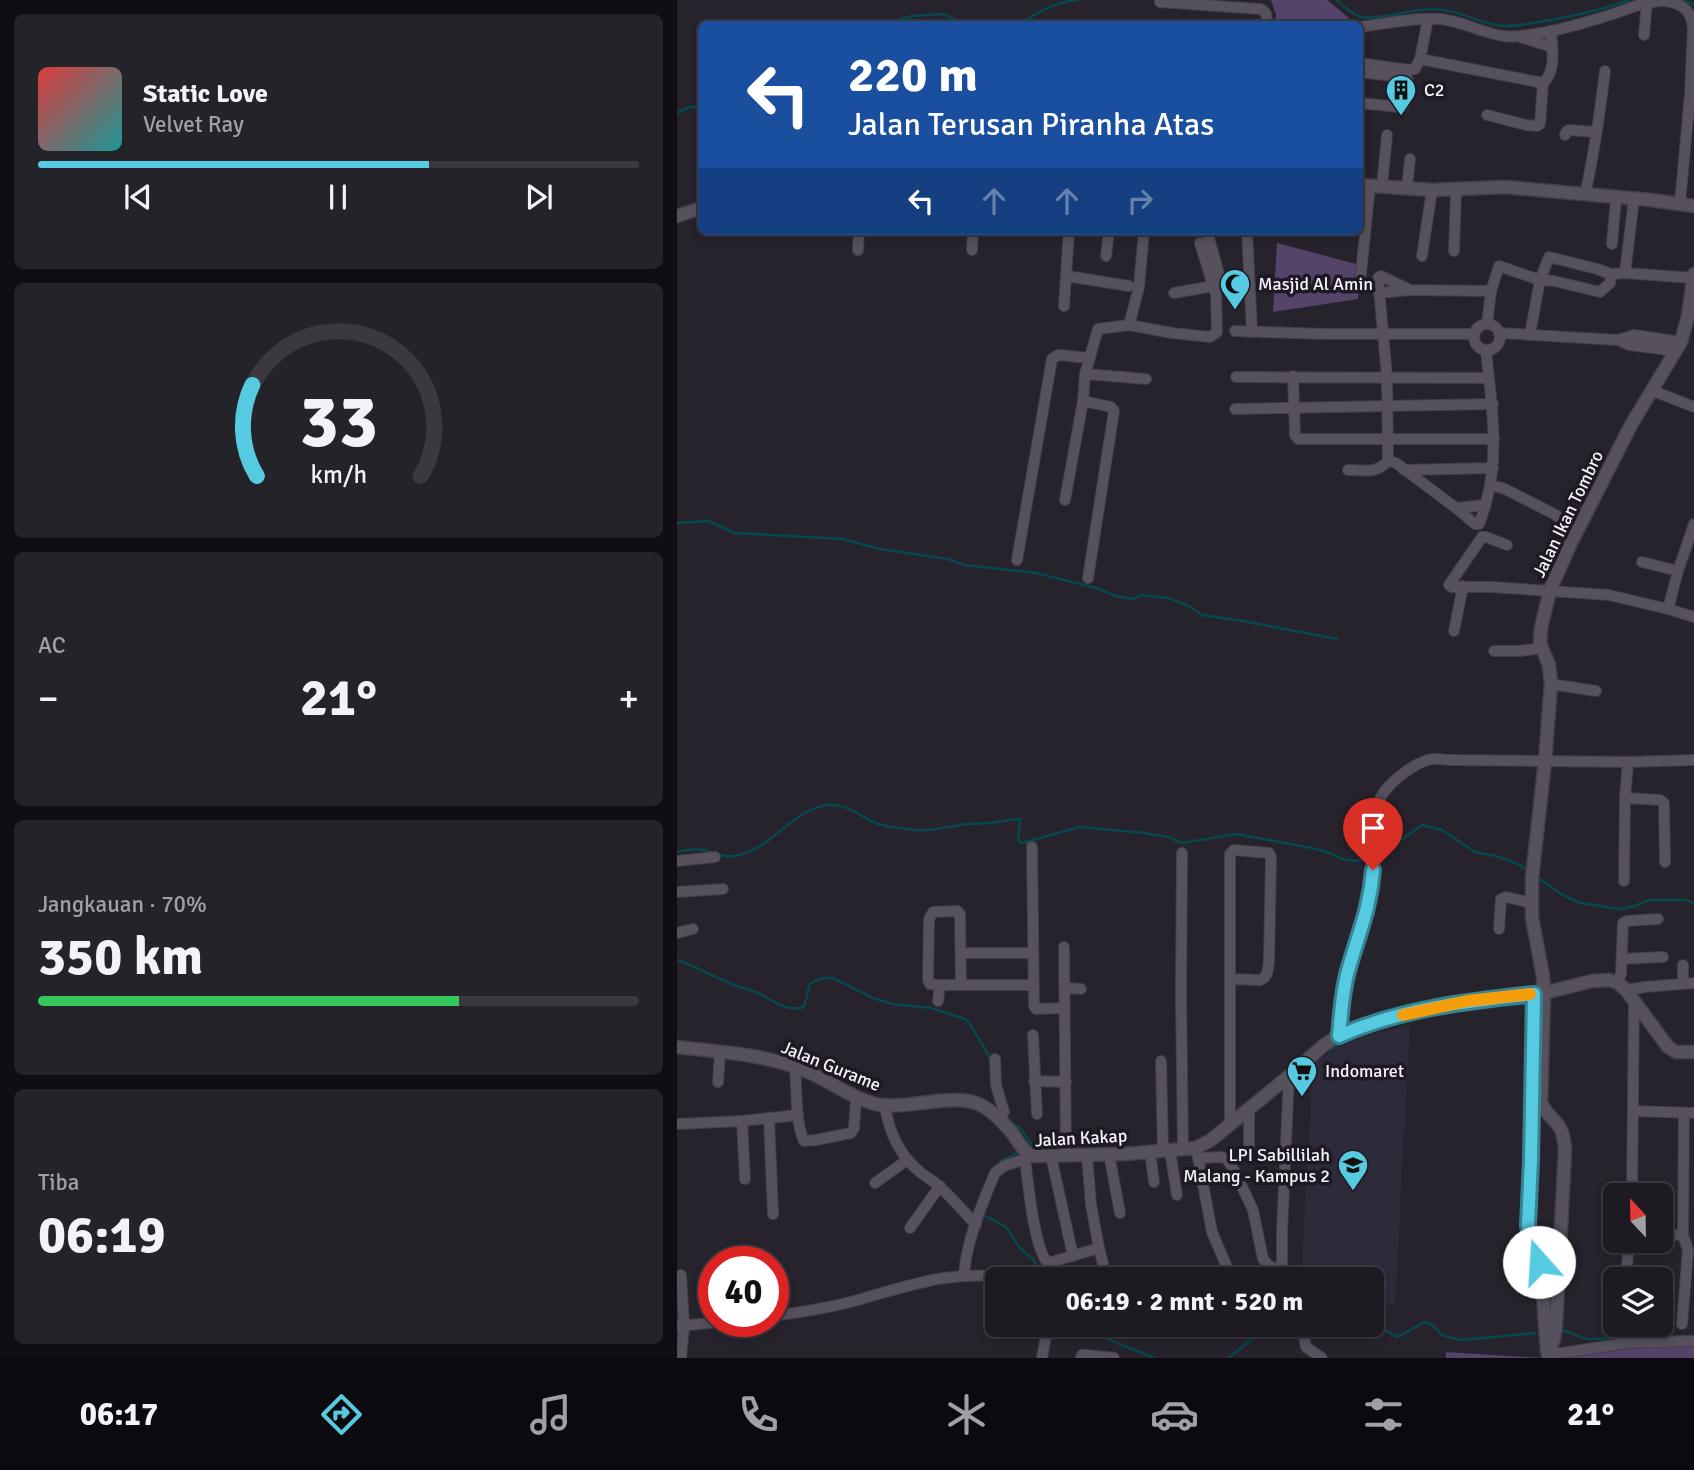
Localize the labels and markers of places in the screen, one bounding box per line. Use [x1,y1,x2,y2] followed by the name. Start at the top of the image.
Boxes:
[1384,73,1418,117] building icon: C2
[1424,79,1445,101] place label: C2
[1218,267,1252,311] mosque icon: Masjid Al Amin
[1258,273,1373,295] place label: Masjid Al Amin
[1343,798,1403,870] pin
[1285,1054,1319,1098] supermarket icon: Indomaret
[1325,1060,1404,1082] place label: Indomaret
[1183,1144,1330,1187] place label: LPI Sabillilah Malang - Kampus 2
[1336,1148,1370,1192] school or university icon: LPI Sabillilah Malang - Kampus 2

